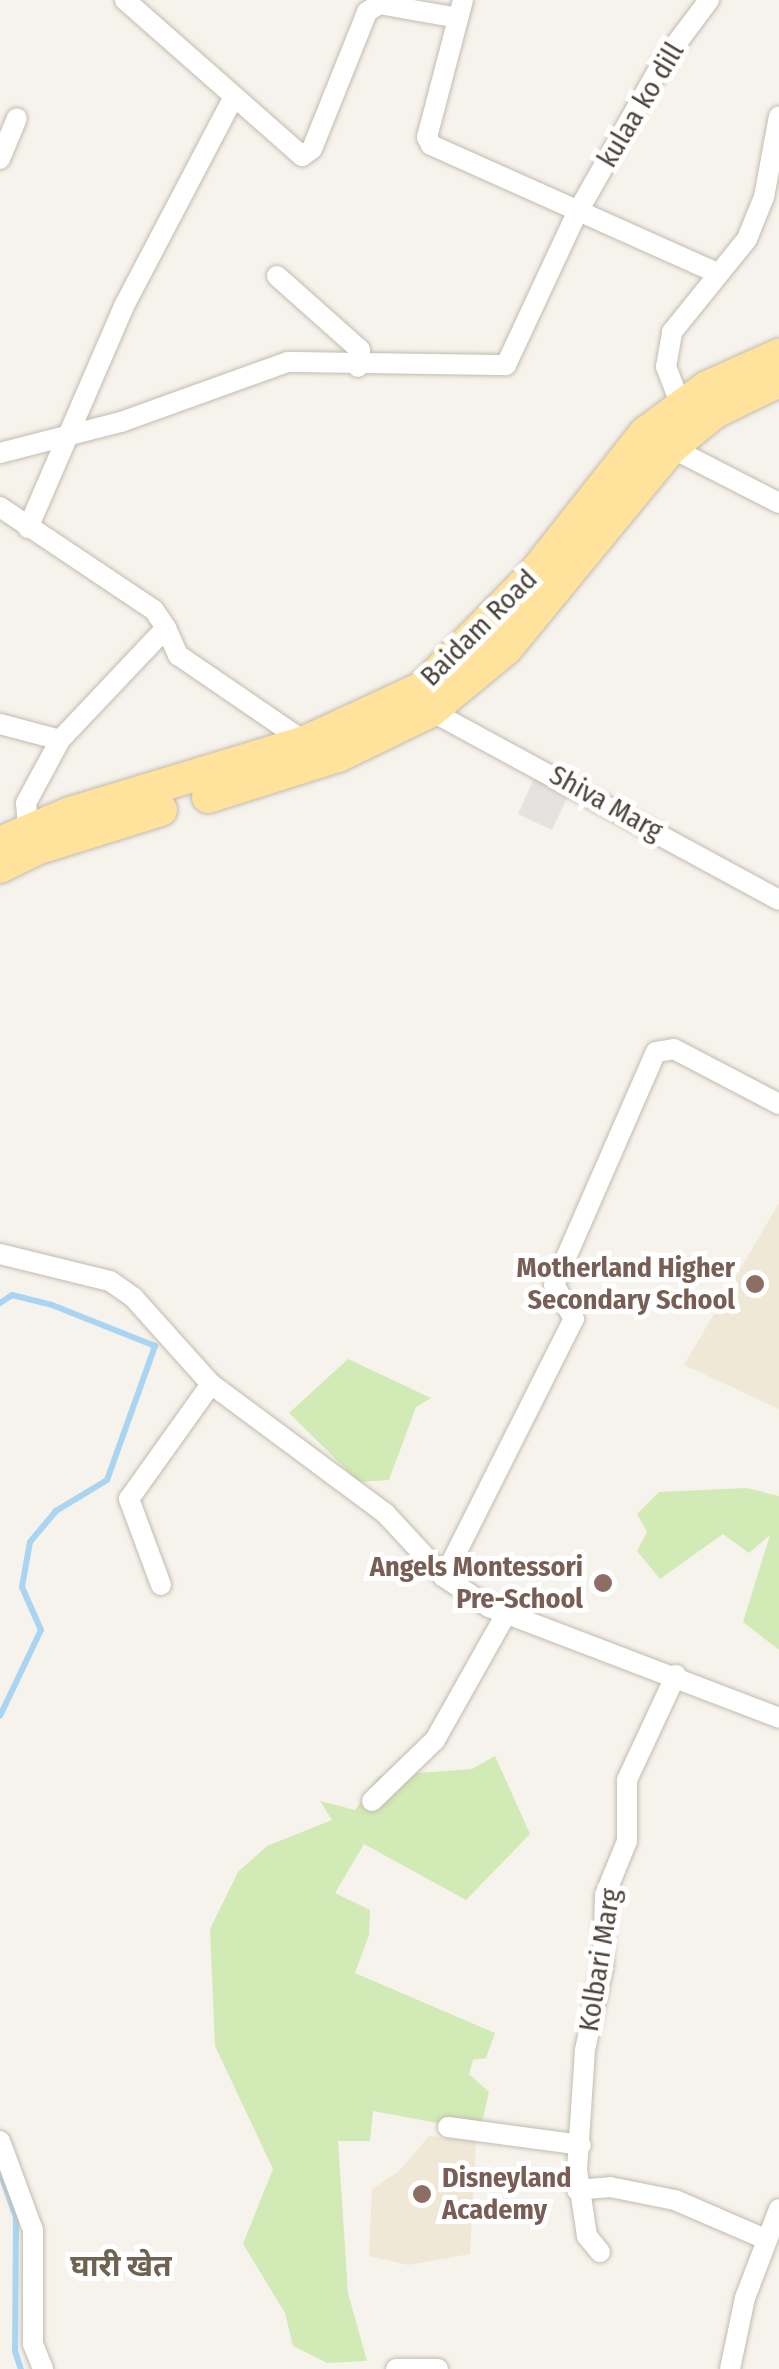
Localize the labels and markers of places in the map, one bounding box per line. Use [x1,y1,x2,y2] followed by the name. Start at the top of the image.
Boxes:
[517,1251,735,1317] place label: Motherland Higher Secondary School
[744,1273,766,1295] marker: Motherland Higher Secondary School
[370,1550,583,1616] place label: Angels Montessori Pre-School
[592,1572,614,1594] marker: Angels Montessori Pre-School
[442,2161,571,2227] place label: Disneyland Academy
[411,2183,433,2205] marker: Disneyland Academy

